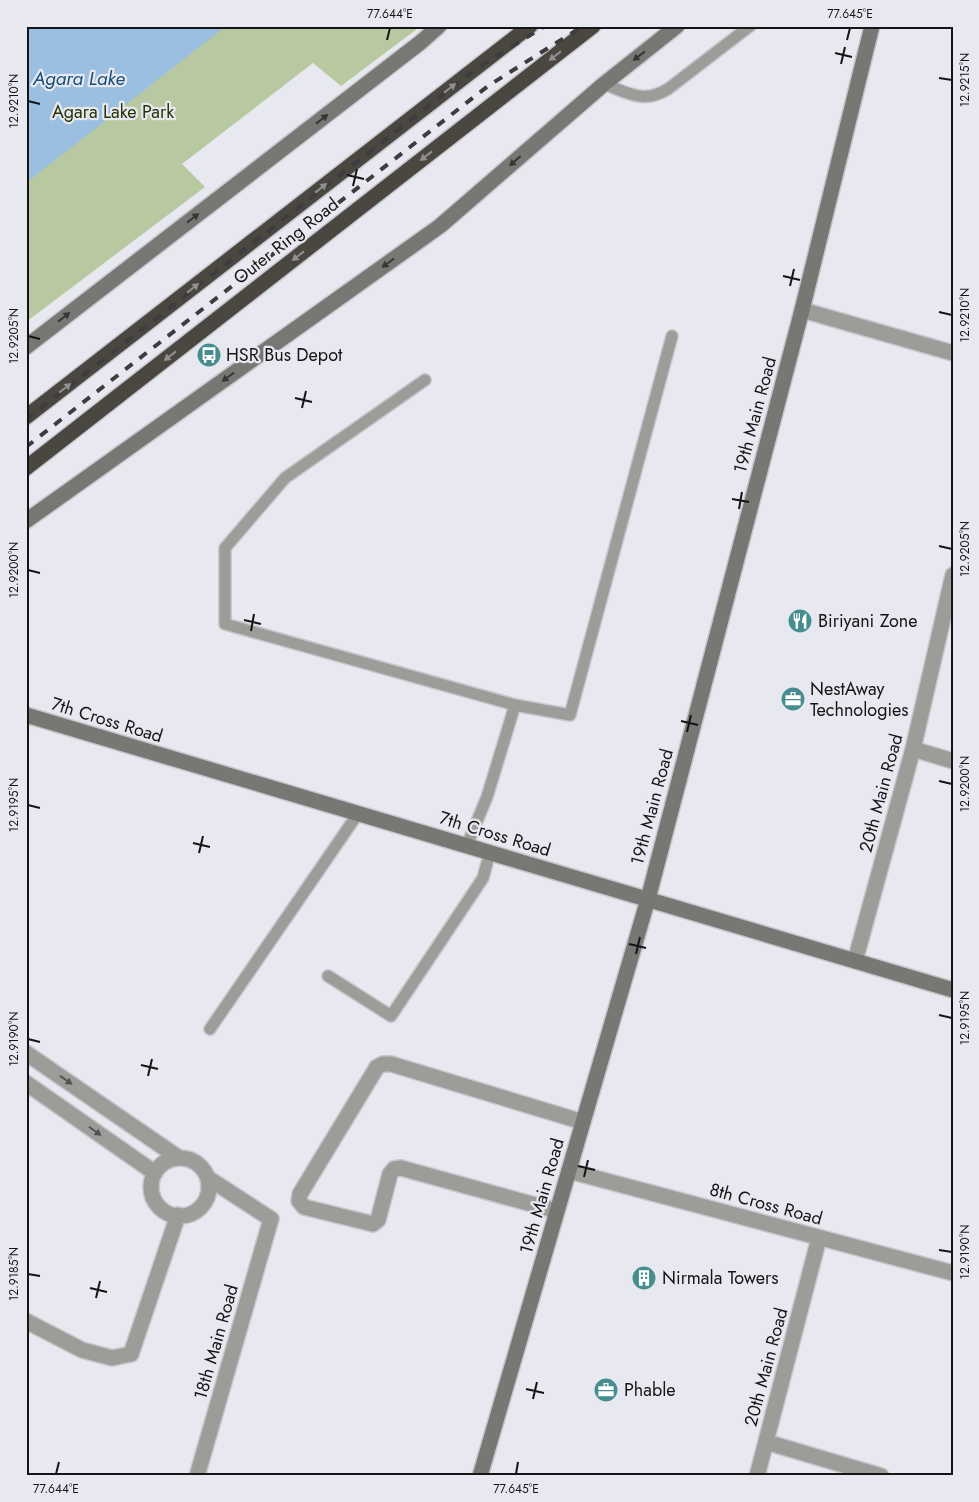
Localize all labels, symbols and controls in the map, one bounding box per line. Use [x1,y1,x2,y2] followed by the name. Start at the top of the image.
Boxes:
[367,5,413,23] text: 77.644°E
[827,5,873,23] text: 77.645°E
[548,51,561,62] one-way arrow
[633,51,646,62] one-way arrow
[956,53,974,107] text: 12.9215°N
[32,65,125,92] water label: Agara Lake
[5,74,23,128] text: 12.9210°N
[443,83,456,94] one-way arrow
[52,99,174,125] park label: Agara Lake Park
[315,113,328,124] one-way arrow
[419,151,433,161] one-way arrow
[509,155,521,167] one-way arrow
[314,183,327,194] one-way arrow
[228,191,344,291] street label: Outer Ring Road
[186,212,199,223] one-way arrow
[291,251,305,261] one-way arrow
[382,257,395,268] one-way arrow
[186,282,199,293] one-way arrow
[956,288,974,342] text: 12.9210°N
[5,308,23,364] text: 12.9205°N
[57,311,70,322] one-way arrow
[196,342,222,368] bus stop icon: HSR Bus Depot
[226,342,343,368] place label: HSR Bus Depot
[164,350,177,361] one-way arrow
[727,354,783,476] street label: 19th Main Road
[221,372,234,382] one-way arrow
[58,382,71,393] one-way arrow
[956,521,974,577] text: 12.9205°N
[5,542,23,598] text: 12.9200°N
[787,608,813,634] restaurant icon: Biriyani Zone
[818,608,918,634] place label: Biriyani Zone
[810,676,909,723] place label: NestAway Technologies
[780,686,806,712] office icon: NestAway Technologies
[48,691,166,749] street label: 7th Cross Road
[853,731,909,855] street label: 20th Main Road
[624,746,680,868] street label: 19th Main Road
[956,756,974,812] text: 12.9200°N
[5,778,23,832] text: 12.9195°N
[436,805,554,863] street label: 7th Cross Road
[956,991,974,1045] text: 12.9195°N
[5,1012,23,1066] text: 12.9190°N
[60,1075,73,1085] one-way arrow
[88,1126,102,1136] one-way arrow
[513,1135,571,1257] street label: 19th Main Road
[707,1176,825,1232] street label: 8th Cross Road
[956,1225,974,1279] text: 12.9190°N
[5,1247,23,1301] text: 12.9185°N
[631,1265,657,1291] building icon: Nirmala Towers
[662,1265,779,1291] place label: Nirmala Towers
[187,1281,245,1403] street label: 18th Main Road
[738,1305,794,1429] street label: 20th Main Road
[593,1377,619,1403] office icon: Phable
[624,1377,676,1403] place label: Phable
[33,1480,79,1498] text: 77.644°E
[493,1480,539,1498] text: 77.645°E

